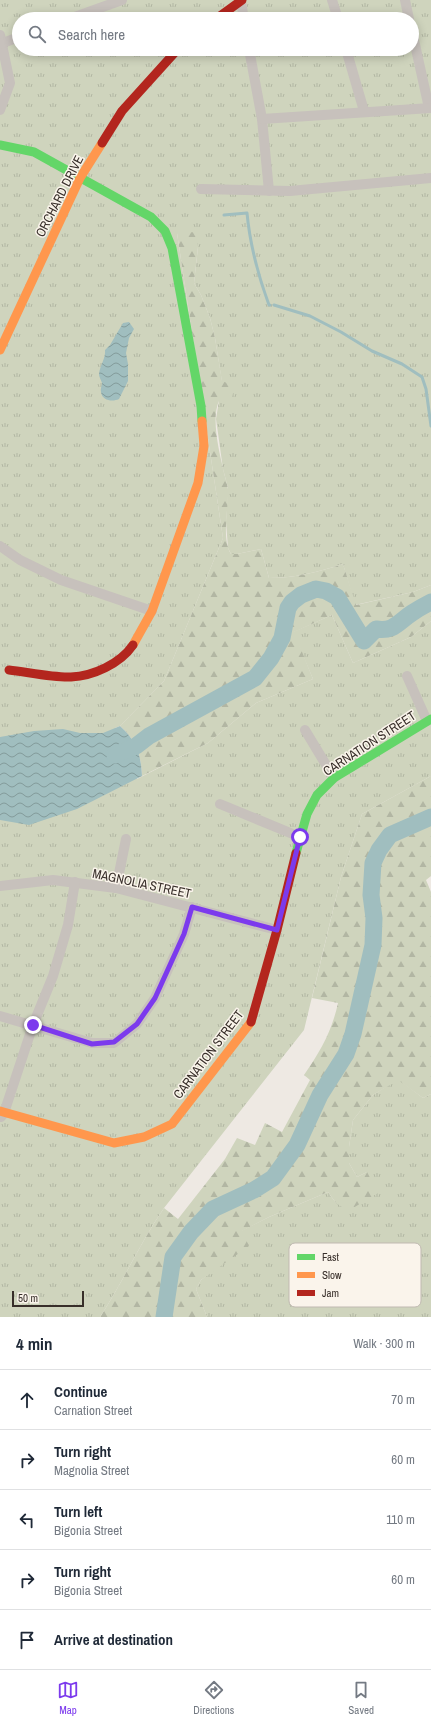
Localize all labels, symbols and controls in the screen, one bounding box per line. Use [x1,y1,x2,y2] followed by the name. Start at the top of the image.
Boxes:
[12,12,419,56] search box
[26,23,48,45] icon: search
[58,24,125,45] text: Search here
[32,153,87,240] street label: ORCHARD DRIVE
[320,707,419,780] street label: CARNATION STREET
[291,828,309,846] route start
[91,865,193,902] street label: MAGNOLIA STREET
[169,1006,248,1102] street label: CARNATION STREET
[24,1016,42,1034] route end
[289,1243,421,1307] legend
[322,1250,340,1264] text: Fast
[322,1268,342,1282] text: Slow
[322,1286,339,1300] text: Jam
[12,1289,84,1308] scale bar
[18,1291,38,1305] text: 50 m
[16,1332,52,1355] text: 4 min
[353,1335,415,1352] text: Walk · 300 m
[54,1381,107,1402] text: Continue
[16,1389,38,1411] icon: ahead
[391,1391,415,1408] text: 70 m
[54,1402,132,1419] text: Carnation Street
[54,1441,111,1462] text: Turn right
[16,1449,38,1471] icon: right
[391,1451,415,1468] text: 60 m
[54,1462,129,1479] text: Magnolia Street
[54,1501,102,1522] text: Turn left
[16,1509,38,1531] icon: left
[386,1511,415,1528] text: 110 m
[54,1522,122,1539] text: Bigonia Street
[54,1561,111,1582] text: Turn right
[16,1569,38,1591] icon: right
[391,1571,415,1588] text: 60 m
[54,1582,122,1599] text: Bigonia Street
[16,1629,38,1651] icon: arrive
[54,1629,173,1650] text: Arrive at destination
[57,1679,79,1717] tab: Map
[193,1679,234,1717] tab: Directions
[348,1679,374,1717] tab: Saved

